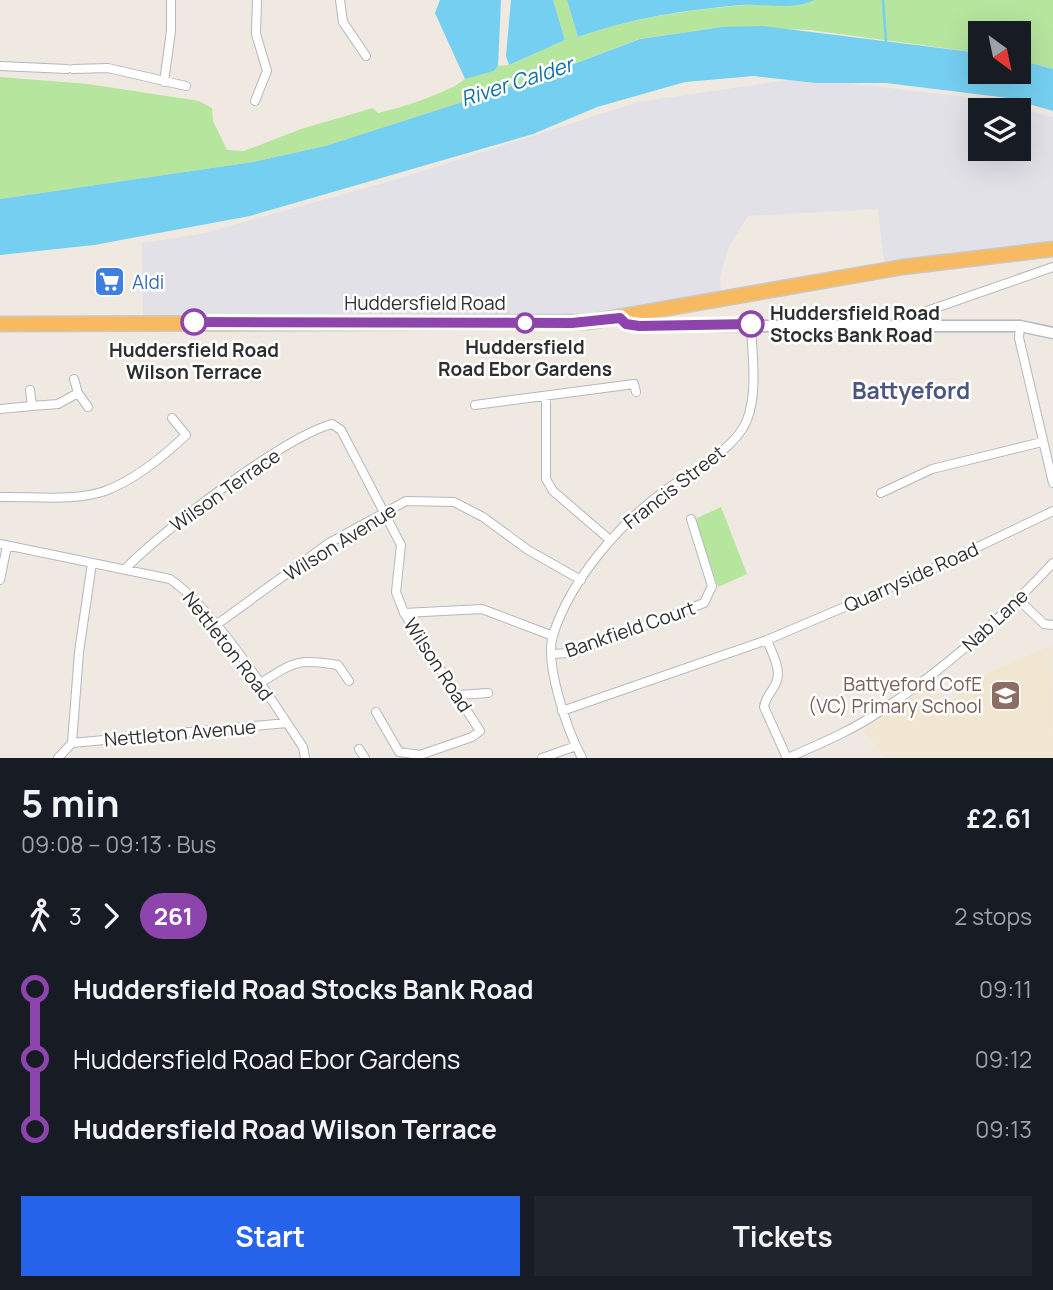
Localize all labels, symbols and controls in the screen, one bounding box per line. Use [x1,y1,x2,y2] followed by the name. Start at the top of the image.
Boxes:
[968,21,1031,84] north arrow
[968,21,1031,161] map controls
[457,49,579,112] water label: River Calder
[968,98,1031,161] button: layers
[92,265,126,299] supermarket icon: Aldi
[132,269,164,295] place label: Aldi
[344,290,506,316] street label: Huddersfield Road
[770,300,940,348] place label: Huddersfield Road Stocks Bank Road
[181,309,207,335] marker: Huddersfield Road Wilson Terrace
[738,311,764,337] marker: Huddersfield Road Stocks Bank Road
[515,313,535,333] marker: Huddersfield Road Ebor Gardens
[438,334,612,382] place label: Huddersfield Road Ebor Gardens
[109,337,279,385] place label: Huddersfield Road Wilson Terrace
[852,374,970,406] district label: Battyeford
[618,439,730,535] street label: Francis Street
[165,442,285,538] street label: Wilson Terrace
[279,497,401,587] street label: Wilson Avenue
[840,536,982,618] street label: Quarryside Road
[956,583,1034,657] street label: Nab Lane
[177,586,279,706] street label: Nettleton Road
[562,595,698,663] street label: Bankfield Court
[398,613,478,717] street label: Wilson Road
[808,671,982,719] place label: Battyeford CofE (VC) Primary School
[988,678,1022,712] school or university icon: Battyeford CofE (VC) Primary School
[103,713,257,753] street label: Nettleton Avenue
[21,776,119,828] text: 5 min
[967,800,1032,836] text: £2.61
[21,828,216,860] text: 09:08 – 09:13 · Bus
[21,897,59,935] icon: walk
[92,897,130,935] icon: forward
[154,899,193,932] text: 261
[69,900,82,932] text: 3
[954,900,1032,932] text: 2 stops
[73,971,534,1007] text: Huddersfield Road Stocks Bank Road
[979,973,1032,1005] text: 09:11
[73,1041,460,1077] text: Huddersfield Road Ebor Gardens
[975,1043,1032,1075] text: 09:12
[73,1111,497,1147] text: Huddersfield Road Wilson Terrace
[975,1113,1032,1145] text: 09:13
[21,1196,520,1276] button: Start
[534,1196,1032,1276] button: Tickets

